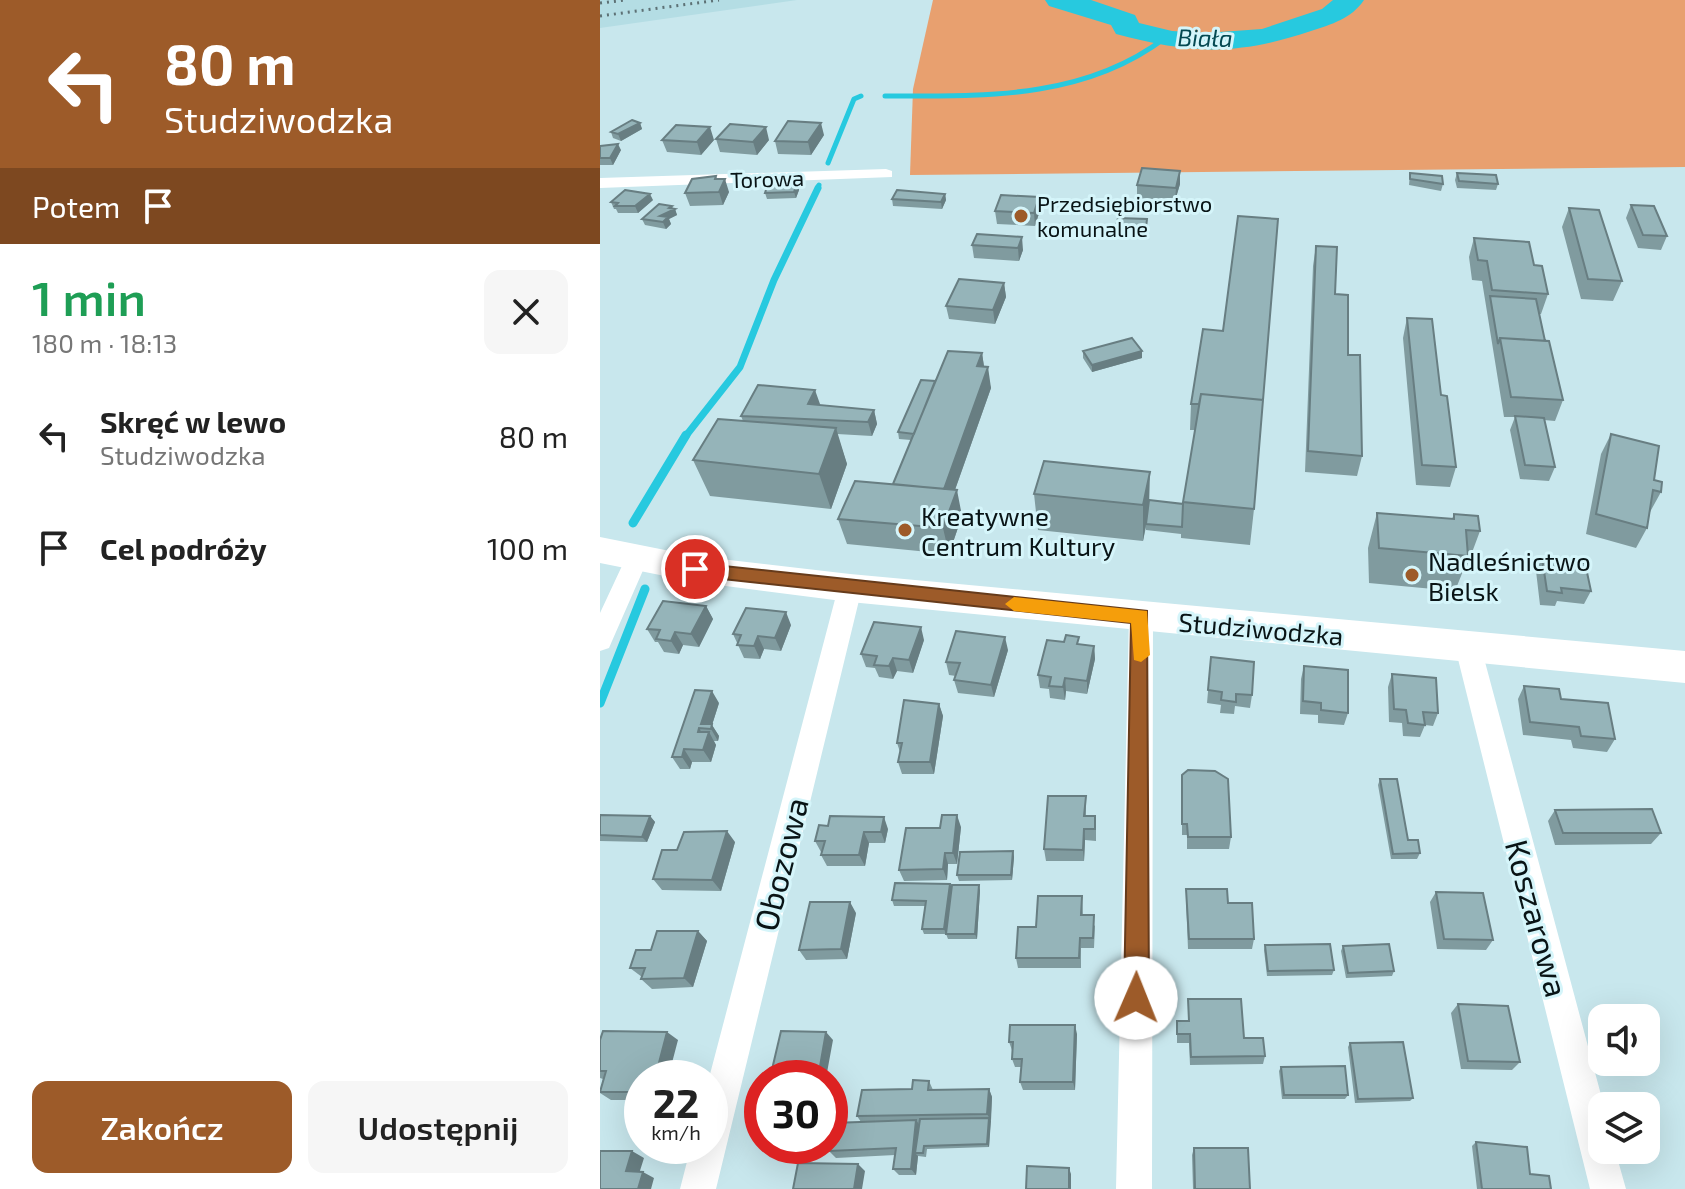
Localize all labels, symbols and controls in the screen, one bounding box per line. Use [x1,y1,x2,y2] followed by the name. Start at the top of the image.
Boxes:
[1177,22,1233,52] water label: Biała
[164,29,296,96] text: 80 m
[32,32,136,136] icon: left
[164,97,393,140] text: Studziwodzka
[730,164,804,192] street label: Torowa
[136,184,180,228] icon: arrive
[32,188,120,224] text: Potem
[1037,190,1212,241] place label: Przedsiębiorstwo komunalne
[1012,207,1030,225] marker: Przedsiębiorstwo komunalne
[32,268,146,326] text: 1 min
[484,270,568,354] button: close
[32,327,177,358] text: 180 m · 18:13
[100,403,286,439] text: Skręć w lewo
[32,414,76,458] icon: left
[499,418,568,454] text: 80 m
[100,439,266,470] text: Studziwodzka
[921,500,1115,561] place label: Kreatywne Centrum Kultury
[896,521,914,539] marker: Kreatywne Centrum Kultury
[32,526,76,570] icon: arrive
[100,530,267,566] text: Cel podróży
[487,530,568,566] text: 100 m
[661,535,729,603] pin
[1428,545,1591,606] place label: Nadleśnictwo Bielsk
[673,547,717,591] icon: arrive
[1403,566,1421,584] marker: Nadleśnictwo Bielsk
[1177,605,1345,651] street label: Studziwodzka
[745,793,815,935] street label: Obozowa
[1499,835,1577,1001] street label: Koszarowa
[1094,956,1178,1040] position arrow
[1588,1004,1660,1164] map controls
[1588,1004,1660,1076] button: sound
[744,1060,848,1164] speed limit sign: 30
[653,1078,699,1126] text: 22
[32,1081,292,1173] button: Zakończ
[308,1081,568,1173] button: Udostępnij
[1588,1092,1660,1164] button: layers
[651,1120,701,1144] text: km/h

